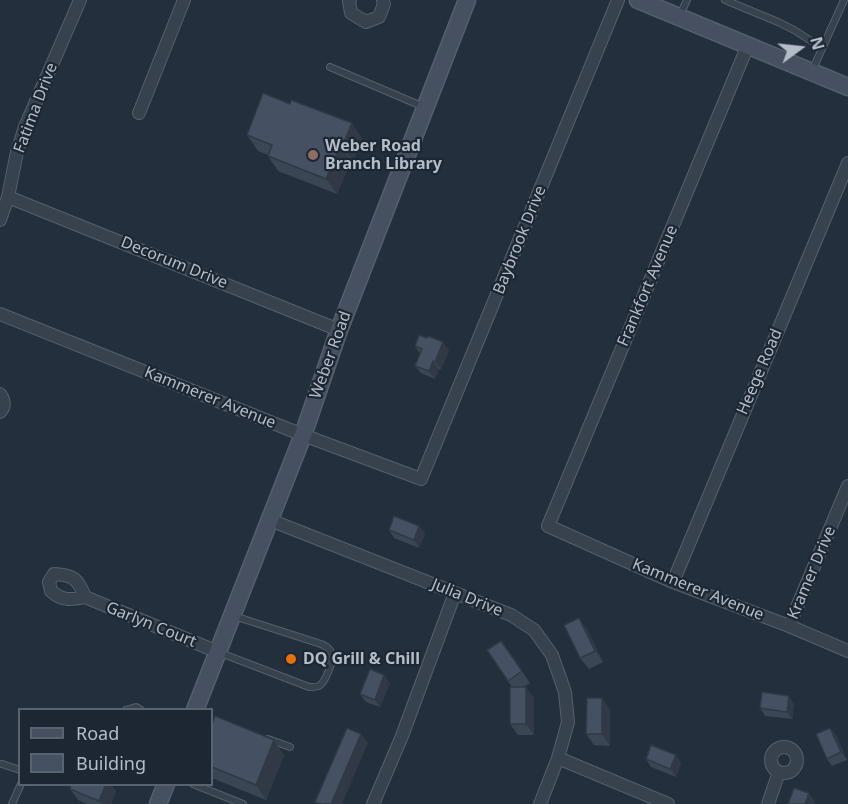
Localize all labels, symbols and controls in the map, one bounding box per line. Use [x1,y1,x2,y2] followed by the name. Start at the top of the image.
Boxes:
[770,18,830,78] north arrow
[805,34,830,52] text: N
[10,60,62,156] street label: Fatima Drive
[325,136,442,174] place label: Weber Road Branch Library
[306,148,320,162] marker: Weber Road Branch Library
[490,183,550,297] street label: Baybrook Drive
[614,222,682,350] street label: Frankfort Avenue
[118,233,230,293] street label: Decorum Drive
[306,309,356,401] street label: Weber Road
[733,326,787,418] street label: Heege Road
[141,363,279,433] street label: Kammerer Avenue
[784,523,840,623] street label: Kramer Drive
[629,555,767,625] street label: Kammerer Avenue
[429,575,505,621] street label: Julia Drive
[103,598,199,652] street label: Garlyn Court
[303,649,420,669] place label: DQ Grill & Chill
[284,652,298,666] marker: DQ Grill & Chill
[18,708,213,786] legend
[76,721,119,745] text: Road
[76,751,146,775] text: Building

